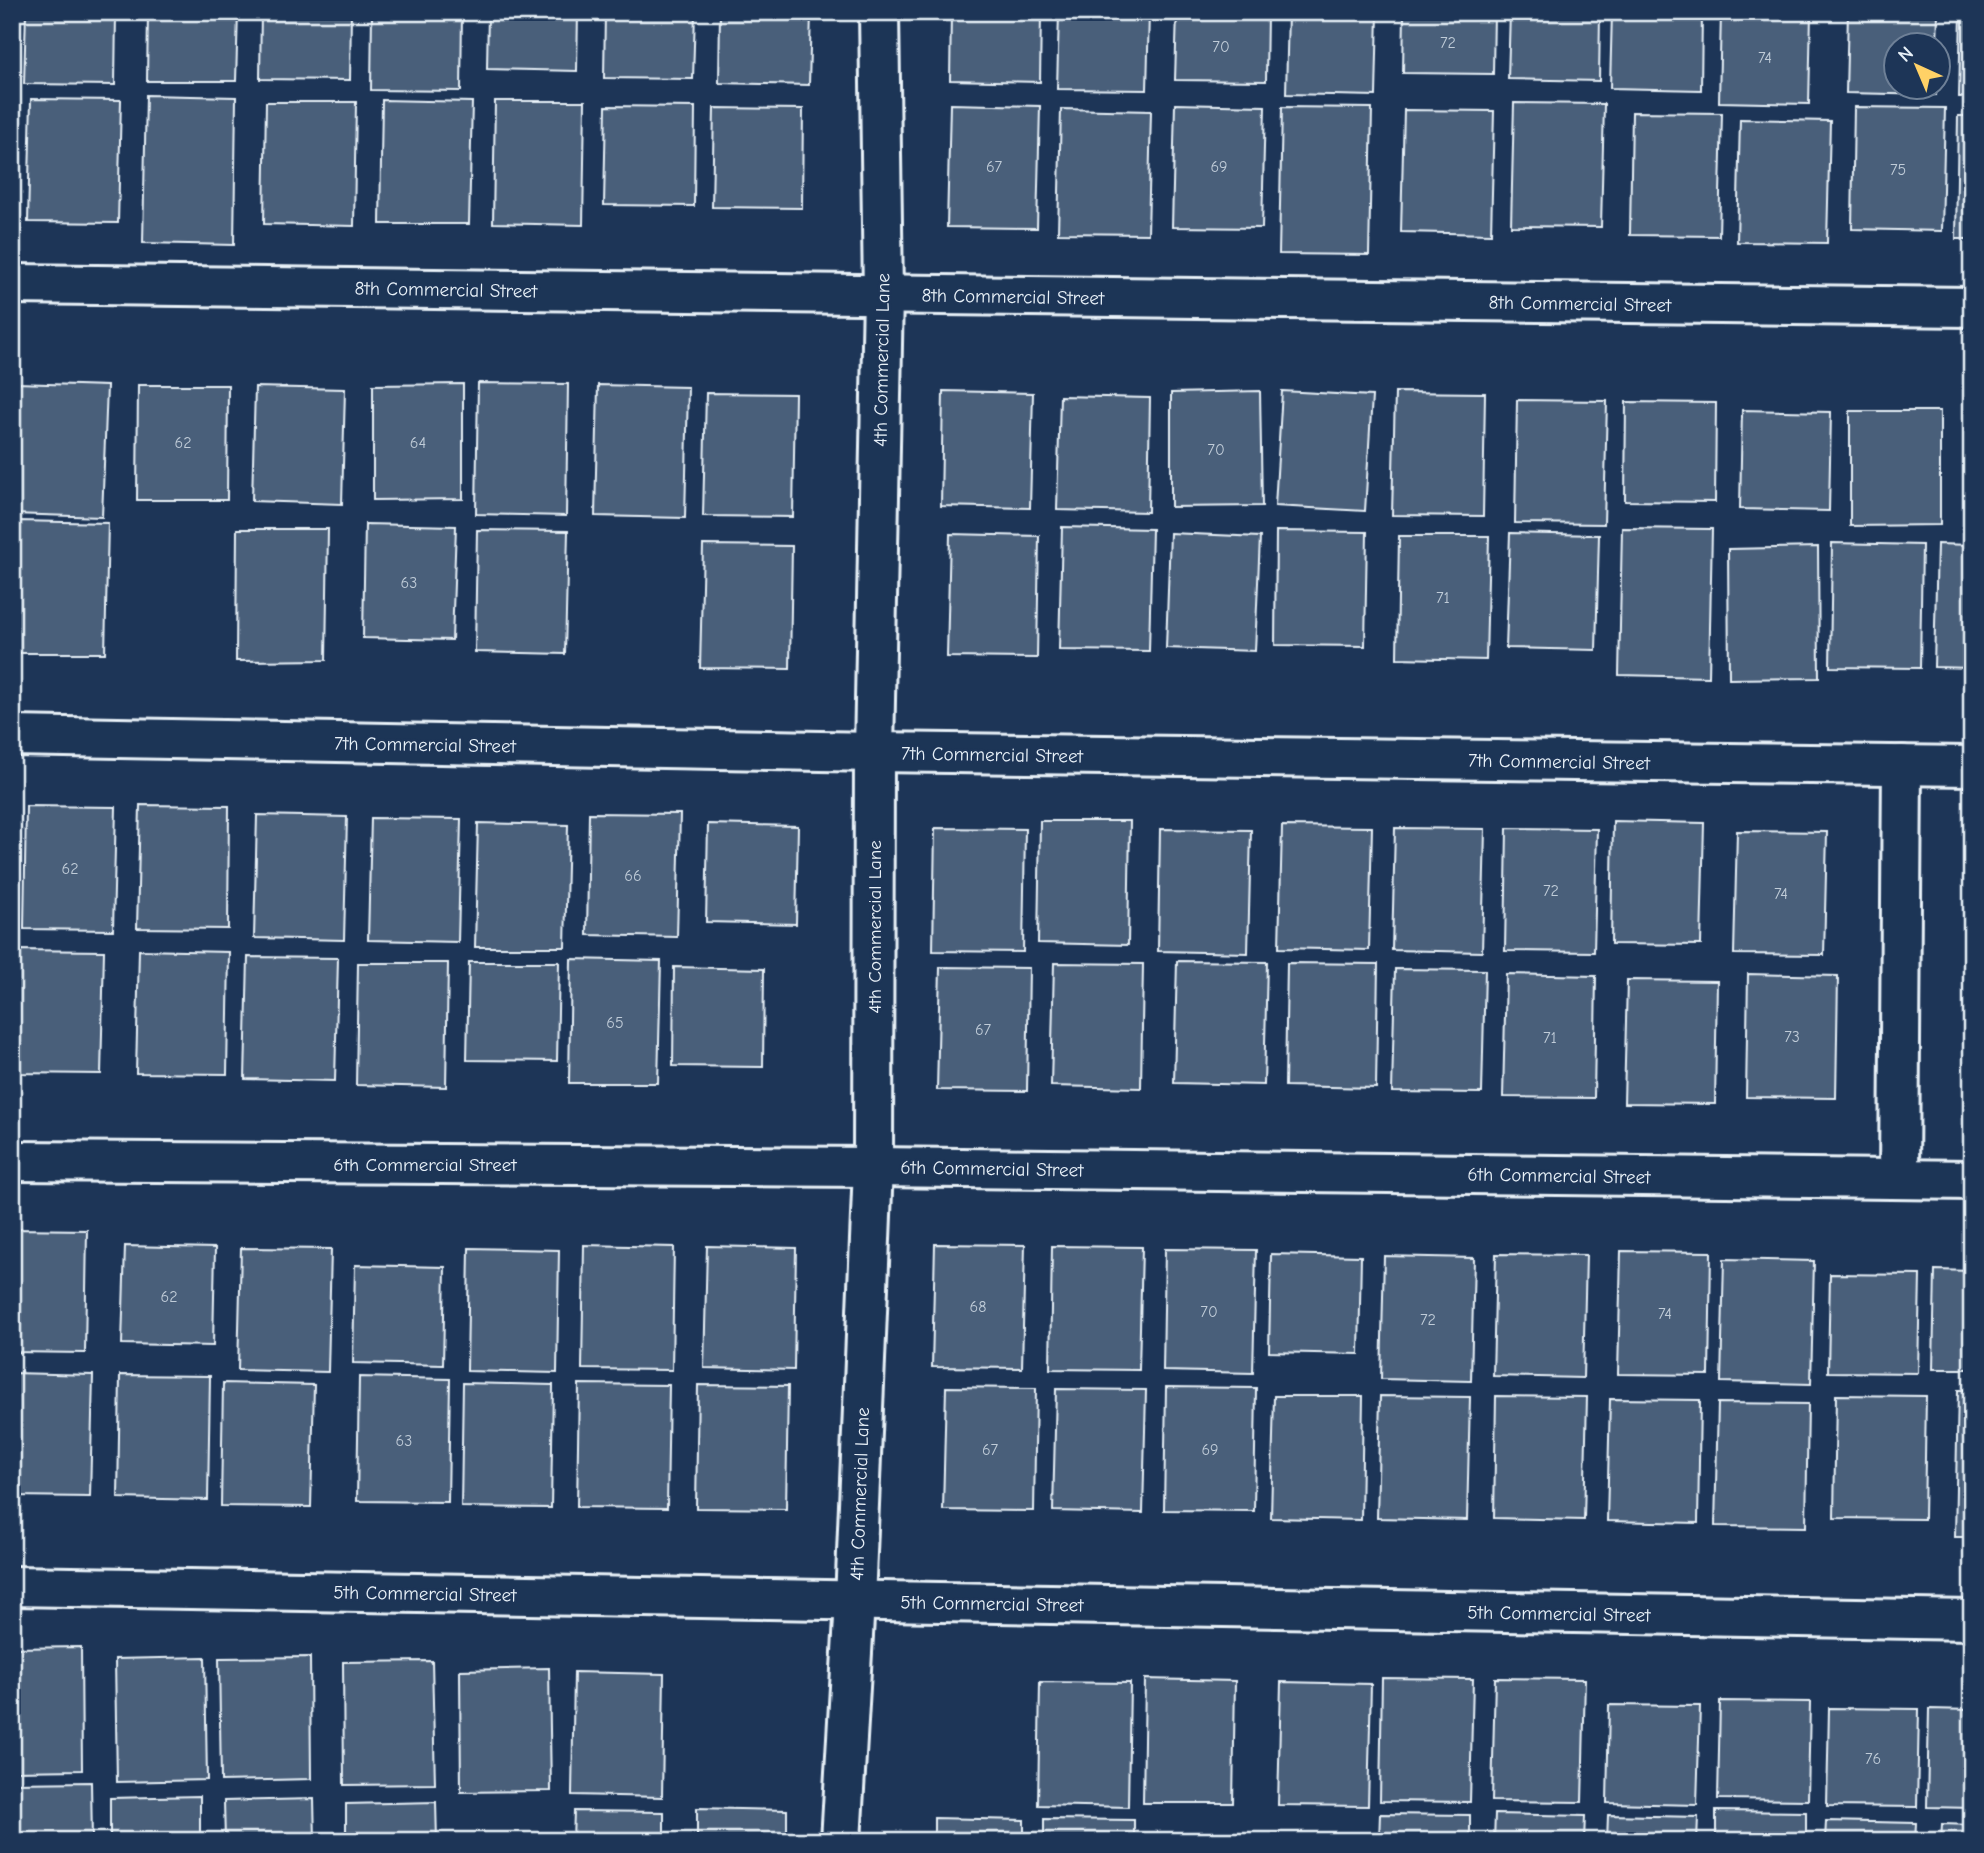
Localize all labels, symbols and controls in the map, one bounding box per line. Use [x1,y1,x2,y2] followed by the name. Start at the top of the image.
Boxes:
[1882,32,1952,102] north arrow
[1440,34,1456,52] house number: 72
[1212,38,1230,56] house number: 70
[1894,42,1918,67] text: N
[1758,49,1772,67] house number: 74
[986,158,1003,176] house number: 67
[1210,158,1228,176] house number: 69
[1890,161,1906,179] house number: 75
[869,273,895,447] street label: 4th Commercial Lane
[354,277,538,303] street label: 8th Commercial Street
[921,284,1105,310] street label: 8th Commercial Street
[1488,291,1672,317] street label: 8th Commercial Street
[174,434,192,452] house number: 62
[410,434,426,452] house number: 64
[1207,441,1225,459] house number: 70
[401,574,417,592] house number: 63
[1436,589,1450,607] house number: 71
[334,732,517,758] street label: 7th Commercial Street
[901,742,1084,768] street label: 7th Commercial Street
[1468,749,1651,775] street label: 7th Commercial Street
[864,840,886,1014] street label: 4th Commercial Lane
[61,860,79,878] house number: 62
[624,867,642,885] house number: 66
[1543,882,1559,900] house number: 72
[1774,885,1788,903] house number: 74
[606,1014,624,1032] house number: 65
[975,1021,992,1039] house number: 67
[1784,1028,1800,1046] house number: 73
[1543,1029,1557,1047] house number: 71
[333,1154,517,1176] street label: 6th Commercial Street
[900,1156,1084,1182] street label: 6th Commercial Street
[1467,1163,1651,1189] street label: 6th Commercial Street
[160,1288,178,1306] house number: 62
[970,1298,986,1316] house number: 68
[1200,1303,1218,1321] house number: 70
[1658,1305,1672,1323] house number: 74
[1420,1311,1436,1329] house number: 72
[846,1407,874,1581] street label: 4th Commercial Lane
[396,1432,412,1450] house number: 63
[982,1441,999,1459] house number: 67
[1201,1441,1219,1459] house number: 69
[333,1581,517,1607] street label: 5th Commercial Street
[900,1591,1084,1617] street label: 5th Commercial Street
[1467,1601,1651,1627] street label: 5th Commercial Street
[1865,1750,1881,1768] house number: 76

